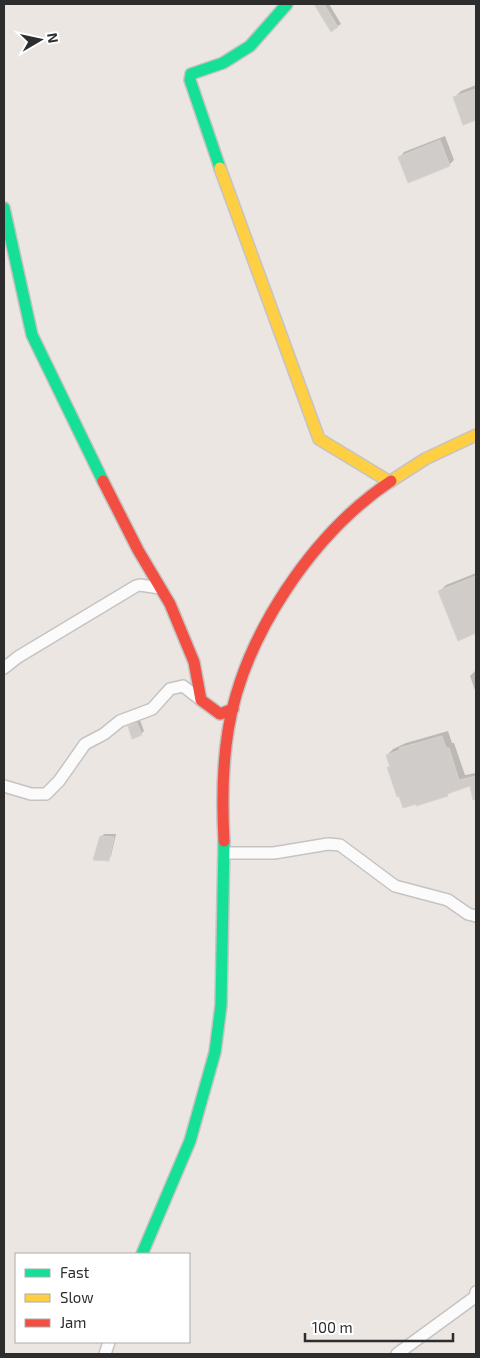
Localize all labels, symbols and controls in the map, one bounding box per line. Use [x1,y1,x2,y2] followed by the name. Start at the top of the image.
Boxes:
[15,15,65,65] north arrow
[44,32,63,44] text: N
[15,1253,190,1343] legend
[60,1263,90,1281] text: Fast
[60,1288,94,1306] text: Slow
[305,1310,452,1342] scale bar
[60,1313,86,1331] text: Jam
[312,1318,353,1336] text: 100 m

